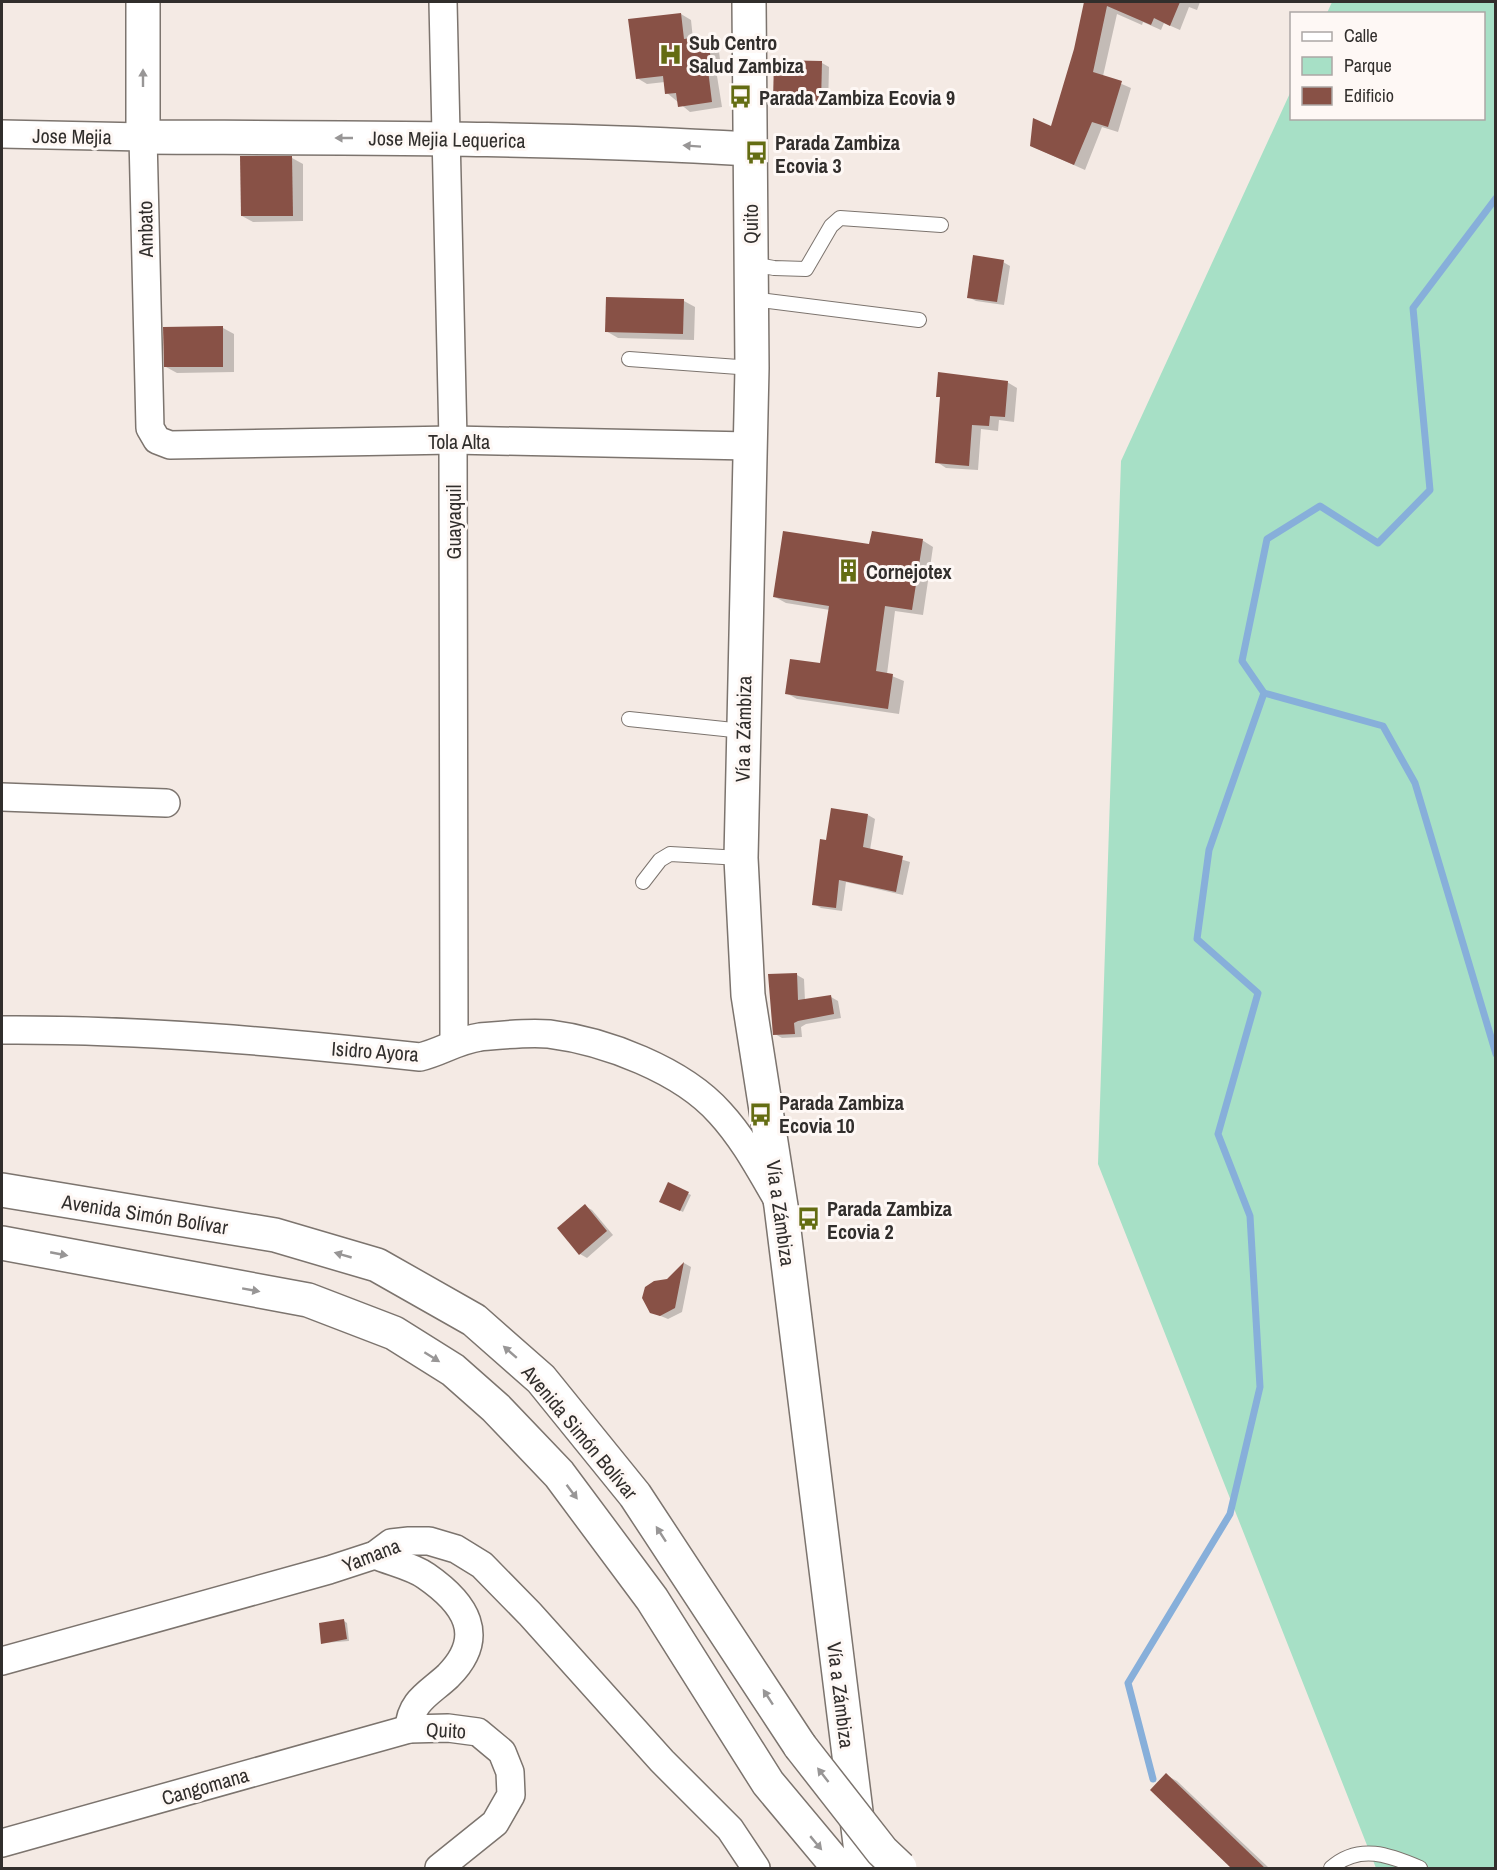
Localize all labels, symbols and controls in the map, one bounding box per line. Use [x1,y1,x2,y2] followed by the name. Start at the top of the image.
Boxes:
[1290,12,1485,120] legend
[1344,23,1378,48] text: Calle
[689,29,804,79] place label: Sub Centro Salud Zambiza
[658,41,684,67] hospital icon: Sub Centro Salud Zambiza
[1344,53,1392,78] text: Parque
[138,69,148,88] one-way arrow
[1344,83,1394,108] text: Edificio
[728,84,754,110] bus stop icon: Parada Zambiza Ecovia 9
[759,84,955,111] place label: Parada Zambiza Ecovia 9
[32,122,112,150] street label: Jose Mejia
[368,124,526,154] street label: Jose Mejia Lequerica
[775,129,900,179] place label: Parada Zambiza Ecovia 3
[335,133,354,143] one-way arrow
[744,140,770,166] bus stop icon: Parada Zambiza Ecovia 3
[682,141,701,150] one-way arrow
[131,201,159,258] street label: Ambato
[737,204,764,244] street label: Quito
[428,428,490,455] street label: Tola Alta
[440,485,467,559] street label: Guayaquil
[835,558,861,584] building icon: Cornejotex
[866,558,953,585] place label: Cornejotex
[729,676,757,782] street label: Vía a Zámbiza
[331,1034,419,1068] street label: Isidro Ayora
[779,1089,904,1139] place label: Parada Zambiza Ecovia 10
[748,1101,774,1127] bus stop icon: Parada Zambiza Ecovia 10
[760,1158,802,1268] street label: Vía a Zámbiza
[59,1187,230,1241] street label: Avenida Simón Bolívar
[827,1195,952,1245] place label: Parada Zambiza Ecovia 2
[796,1206,822,1232] bus stop icon: Parada Zambiza Ecovia 2
[50,1250,69,1259] one-way arrow
[334,1250,352,1259] one-way arrow
[241,1286,260,1295] one-way arrow
[503,1346,518,1359] one-way arrow
[424,1352,440,1363] one-way arrow
[515,1358,645,1505] street label: Avenida Simón Bolívar
[565,1484,577,1499] one-way arrow
[656,1526,667,1542] one-way arrow
[338,1532,404,1578] street label: Yamana
[821,1641,861,1749] street label: Vía a Zámbiza
[763,1689,774,1705] one-way arrow
[425,1715,467,1745] street label: Quito
[158,1761,252,1811] street label: Cangomana
[816,1767,829,1783] one-way arrow
[809,1835,822,1851] one-way arrow

